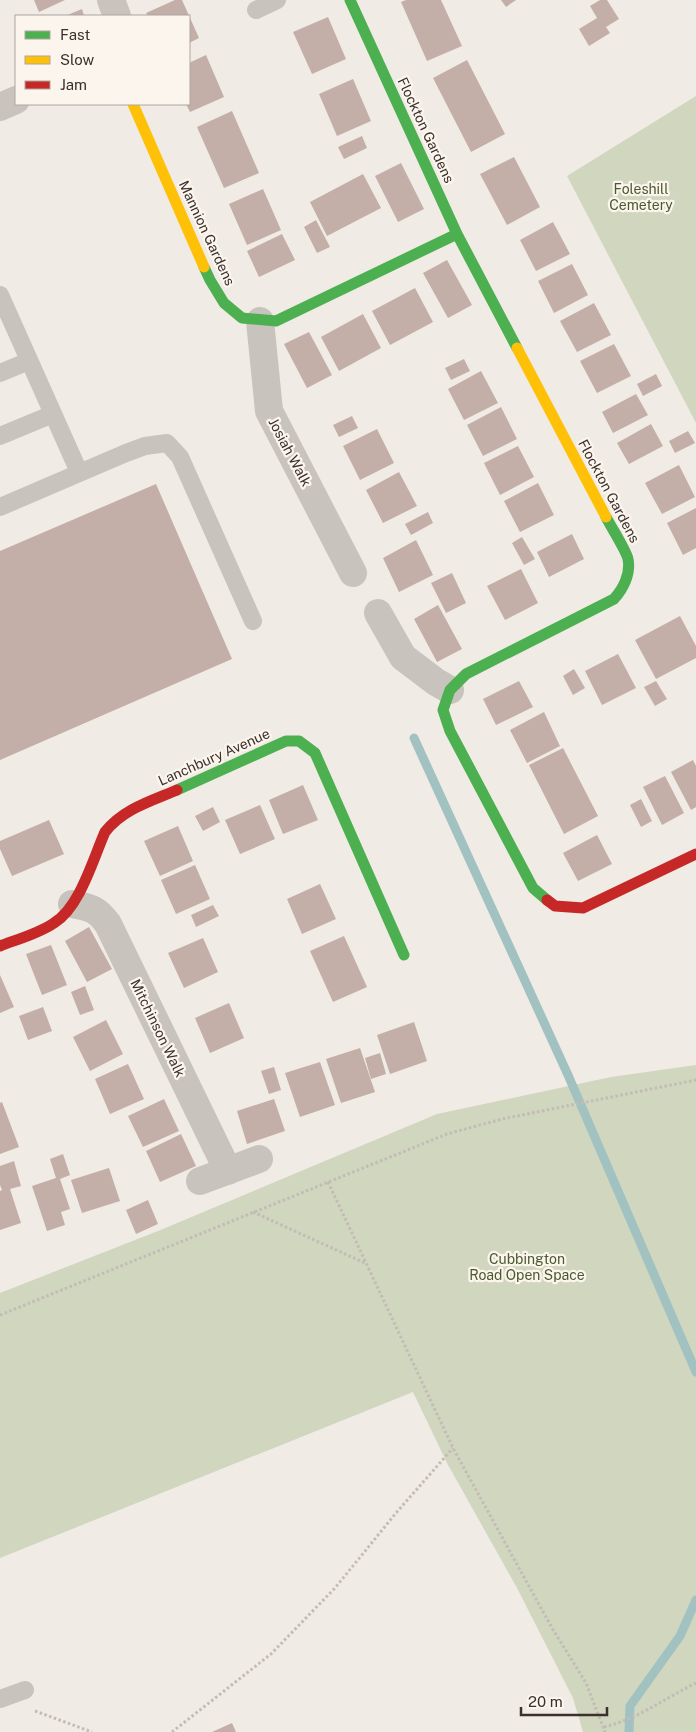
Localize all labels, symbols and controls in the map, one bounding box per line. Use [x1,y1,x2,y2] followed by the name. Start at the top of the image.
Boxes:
[15,15,190,105] legend
[60,26,90,43] text: Fast
[60,51,95,68] text: Slow
[395,75,457,185] street label: Flockton Gardens
[60,76,87,93] text: Jam
[176,178,238,288] street label: Mannion Gardens
[609,181,673,213] park label: Foleshill Cemetery
[265,415,315,489] street label: Josiah Walk
[575,437,643,545] street label: Flockton Gardens
[156,725,272,789] street label: Lanchbury Avenue
[127,976,189,1080] street label: Mitchinson Walk
[469,1251,585,1283] park label: Cubbington Road Open Space
[521,1684,607,1716] scale bar
[528,1693,563,1710] text: 20 m

